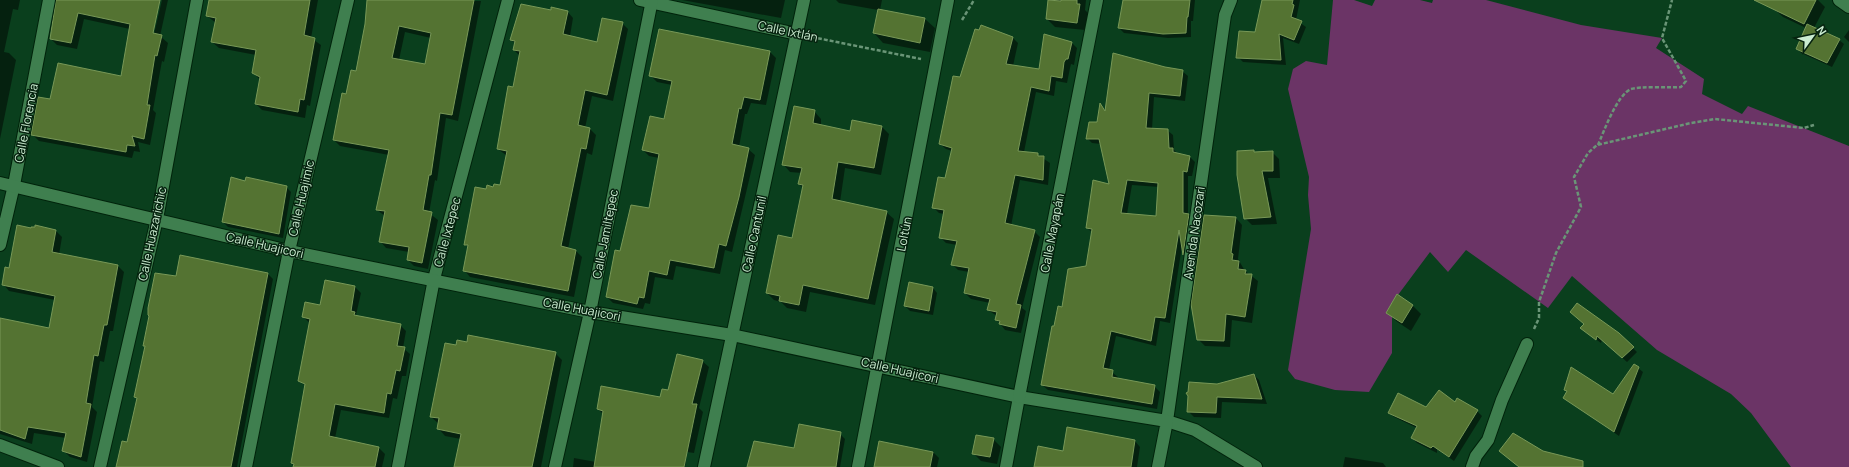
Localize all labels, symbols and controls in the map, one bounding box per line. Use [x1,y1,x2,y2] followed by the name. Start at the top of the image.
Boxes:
[756,16,820,46] street label: Calle Ixtlán
[1793,16,1833,56] north arrow
[1813,23,1830,38] text: N
[10,82,42,164] street label: Calle Florencia
[284,158,318,238] street label: Calle Huajimic
[134,185,170,282] street label: Calle Huazarichic
[1179,185,1209,281] street label: Avenida Nacozari
[588,188,622,280] street label: Calle Jamiltepec
[1036,192,1068,274] street label: Calle Mayapán
[738,194,770,274] street label: Calle Cantunil
[430,195,465,269] street label: Calle Ixtepec
[892,215,916,253] street label: Loltún
[225,228,305,262] street label: Calle Huajicori
[542,293,622,325] street label: Calle Huajicori
[860,353,940,387] street label: Calle Huajicori

